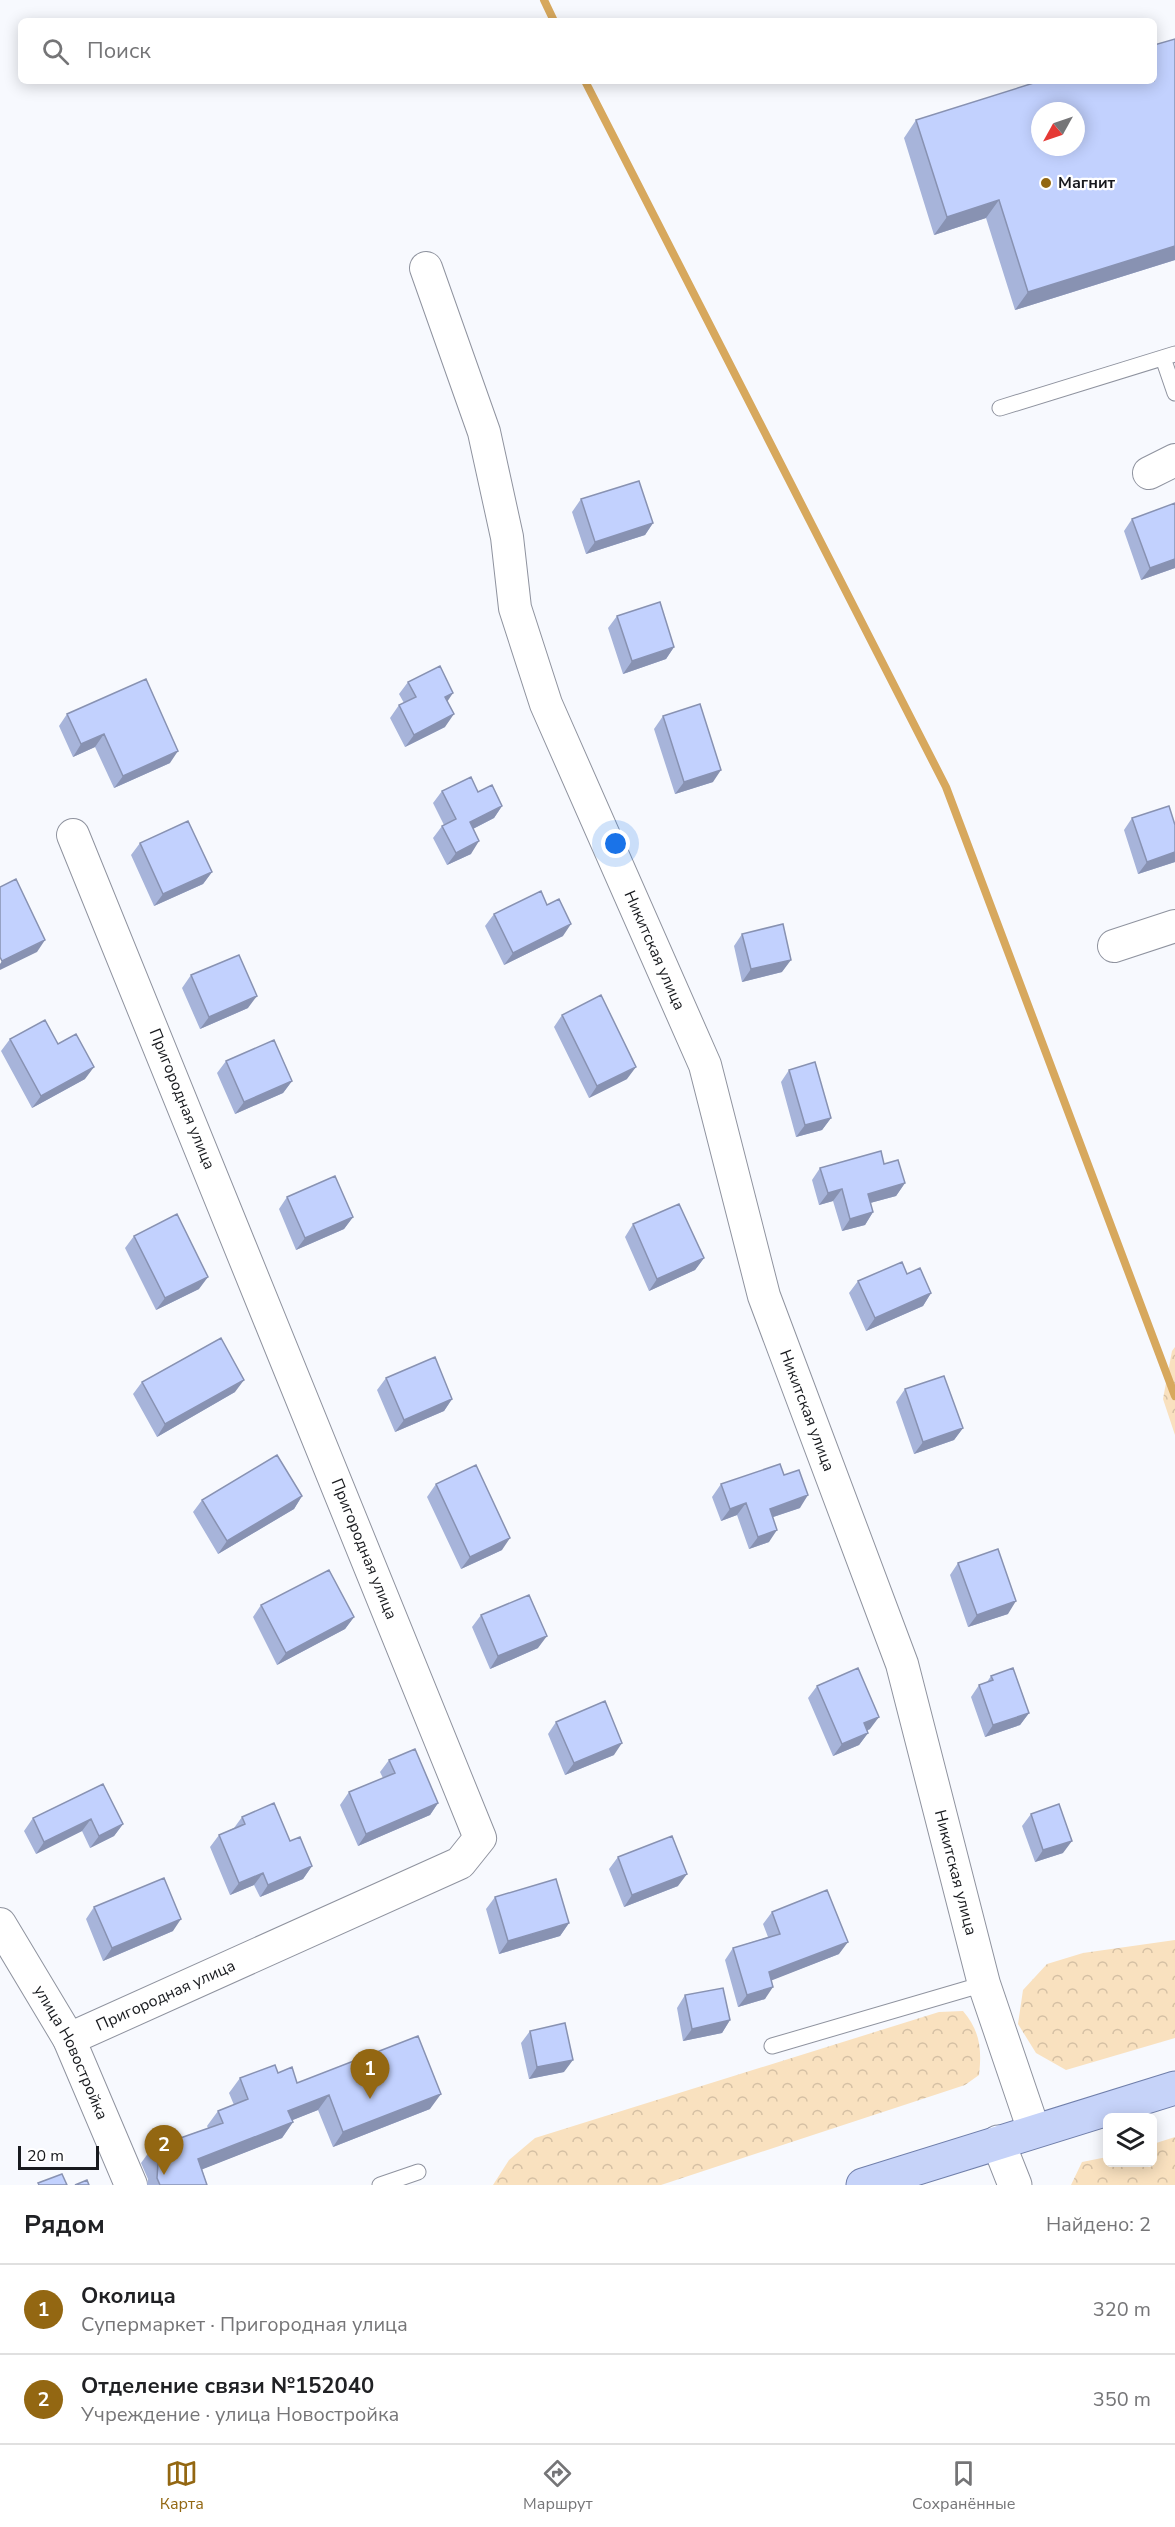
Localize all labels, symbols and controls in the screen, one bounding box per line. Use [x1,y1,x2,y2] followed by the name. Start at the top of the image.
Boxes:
[18,18,1157,84] search box
[39,35,72,68] icon: search
[87,36,151,66] text: Поиск
[1031,102,1085,156] north arrow
[1058,172,1116,194] place label: Магнит
[1039,176,1053,190] marker: Магнит
[601,829,630,858] your location
[619,887,690,1014] street label: Никитская улица
[144,1025,220,1173] street label: Пригородная улица
[774,1347,840,1475] street label: Никитская улица
[326,1475,402,1623] street label: Пригородная улица
[929,1808,982,1938] street label: Никитская улица
[93,1955,239,2036] street label: Пригородная улица
[28,1981,113,2123] street label: улица Новостройка
[350,2050,389,2099] pin: 1
[1103,2113,1157,2167] map controls
[1103,2113,1157,2167] button: layers
[144,2126,184,2175] pin: 2
[18,2143,99,2170] scale bar
[27,2145,64,2167] text: 20 m
[24,2207,105,2242] text: Рядом
[1046,2211,1151,2238] text: Найдено: 2
[81,2281,176,2311] text: Околица
[38,2296,50,2323] text: 1
[1093,2296,1151,2323] text: 320 m
[81,2311,408,2338] text: Супермаркет · Пригородная улица
[81,2371,374,2401] text: Отделение связи №152040
[38,2386,50,2413] text: 2
[1093,2386,1151,2413] text: 350 m
[81,2401,399,2428] text: Учреждение · улица Новостройка
[160,2457,204,2515] tab: Карта
[523,2457,593,2515] tab: Маршрут
[912,2457,1015,2515] tab: Сохранённые

